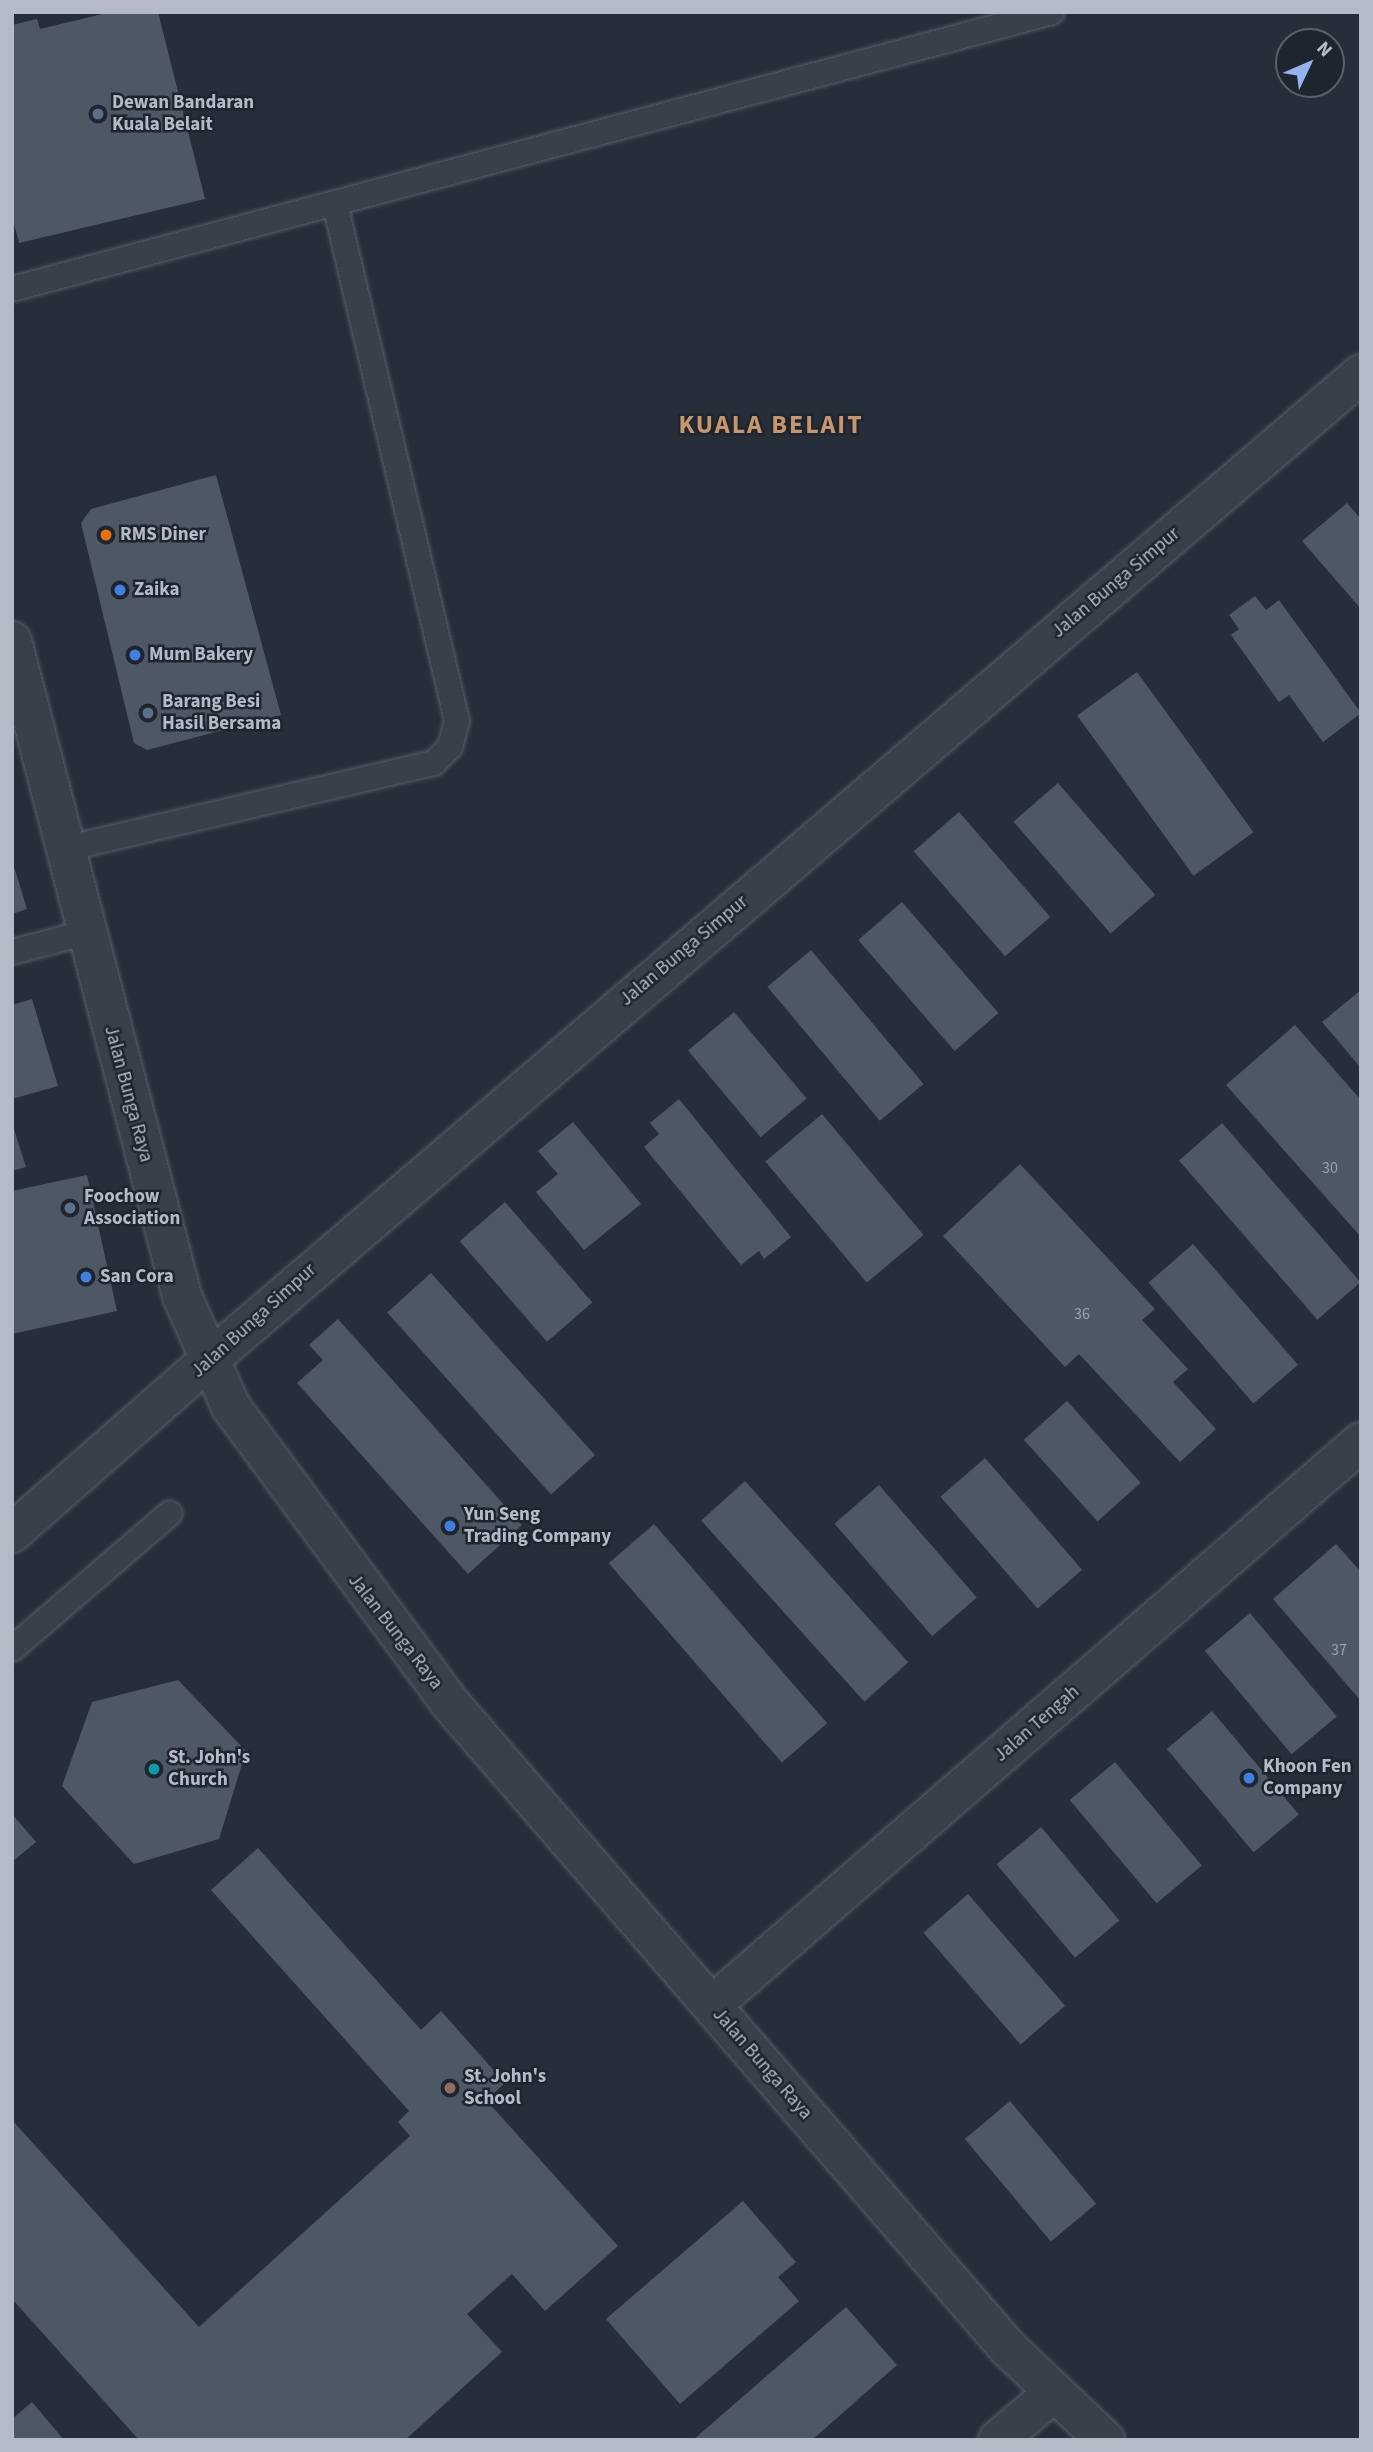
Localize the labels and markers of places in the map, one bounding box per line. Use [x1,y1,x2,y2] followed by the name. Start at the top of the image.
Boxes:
[112,92,254,136] place label: Dewan Bandaran Kuala Belait
[90,106,106,122] marker: Dewan Bandaran Kuala Belait
[120,524,206,546] place label: RMS Diner
[98,527,114,543] marker: RMS Diner
[134,579,180,601] place label: Zaika
[112,582,128,598] marker: Zaika
[149,644,253,666] place label: Mum Bakery
[127,647,143,663] marker: Mum Bakery
[162,691,281,735] place label: Barang Besi Hasil Bersama
[140,705,156,721] marker: Barang Besi Hasil Bersama
[84,1186,180,1230] place label: Foochow Association
[62,1200,78,1216] marker: Foochow Association
[100,1266,174,1288] place label: San Cora
[78,1269,94,1285] marker: San Cora
[464,1504,611,1548] place label: Yun Seng Trading Company
[442,1518,458,1534] marker: Yun Seng Trading Company
[168,1747,250,1791] place label: St. John's Church
[1263,1756,1352,1800] place label: Khoon Fen Company
[146,1761,162,1777] marker: St. John's Church
[1241,1770,1257,1786] marker: Khoon Fen Company
[464,2066,546,2110] place label: St. John's School
[442,2080,458,2096] marker: St. John's School

